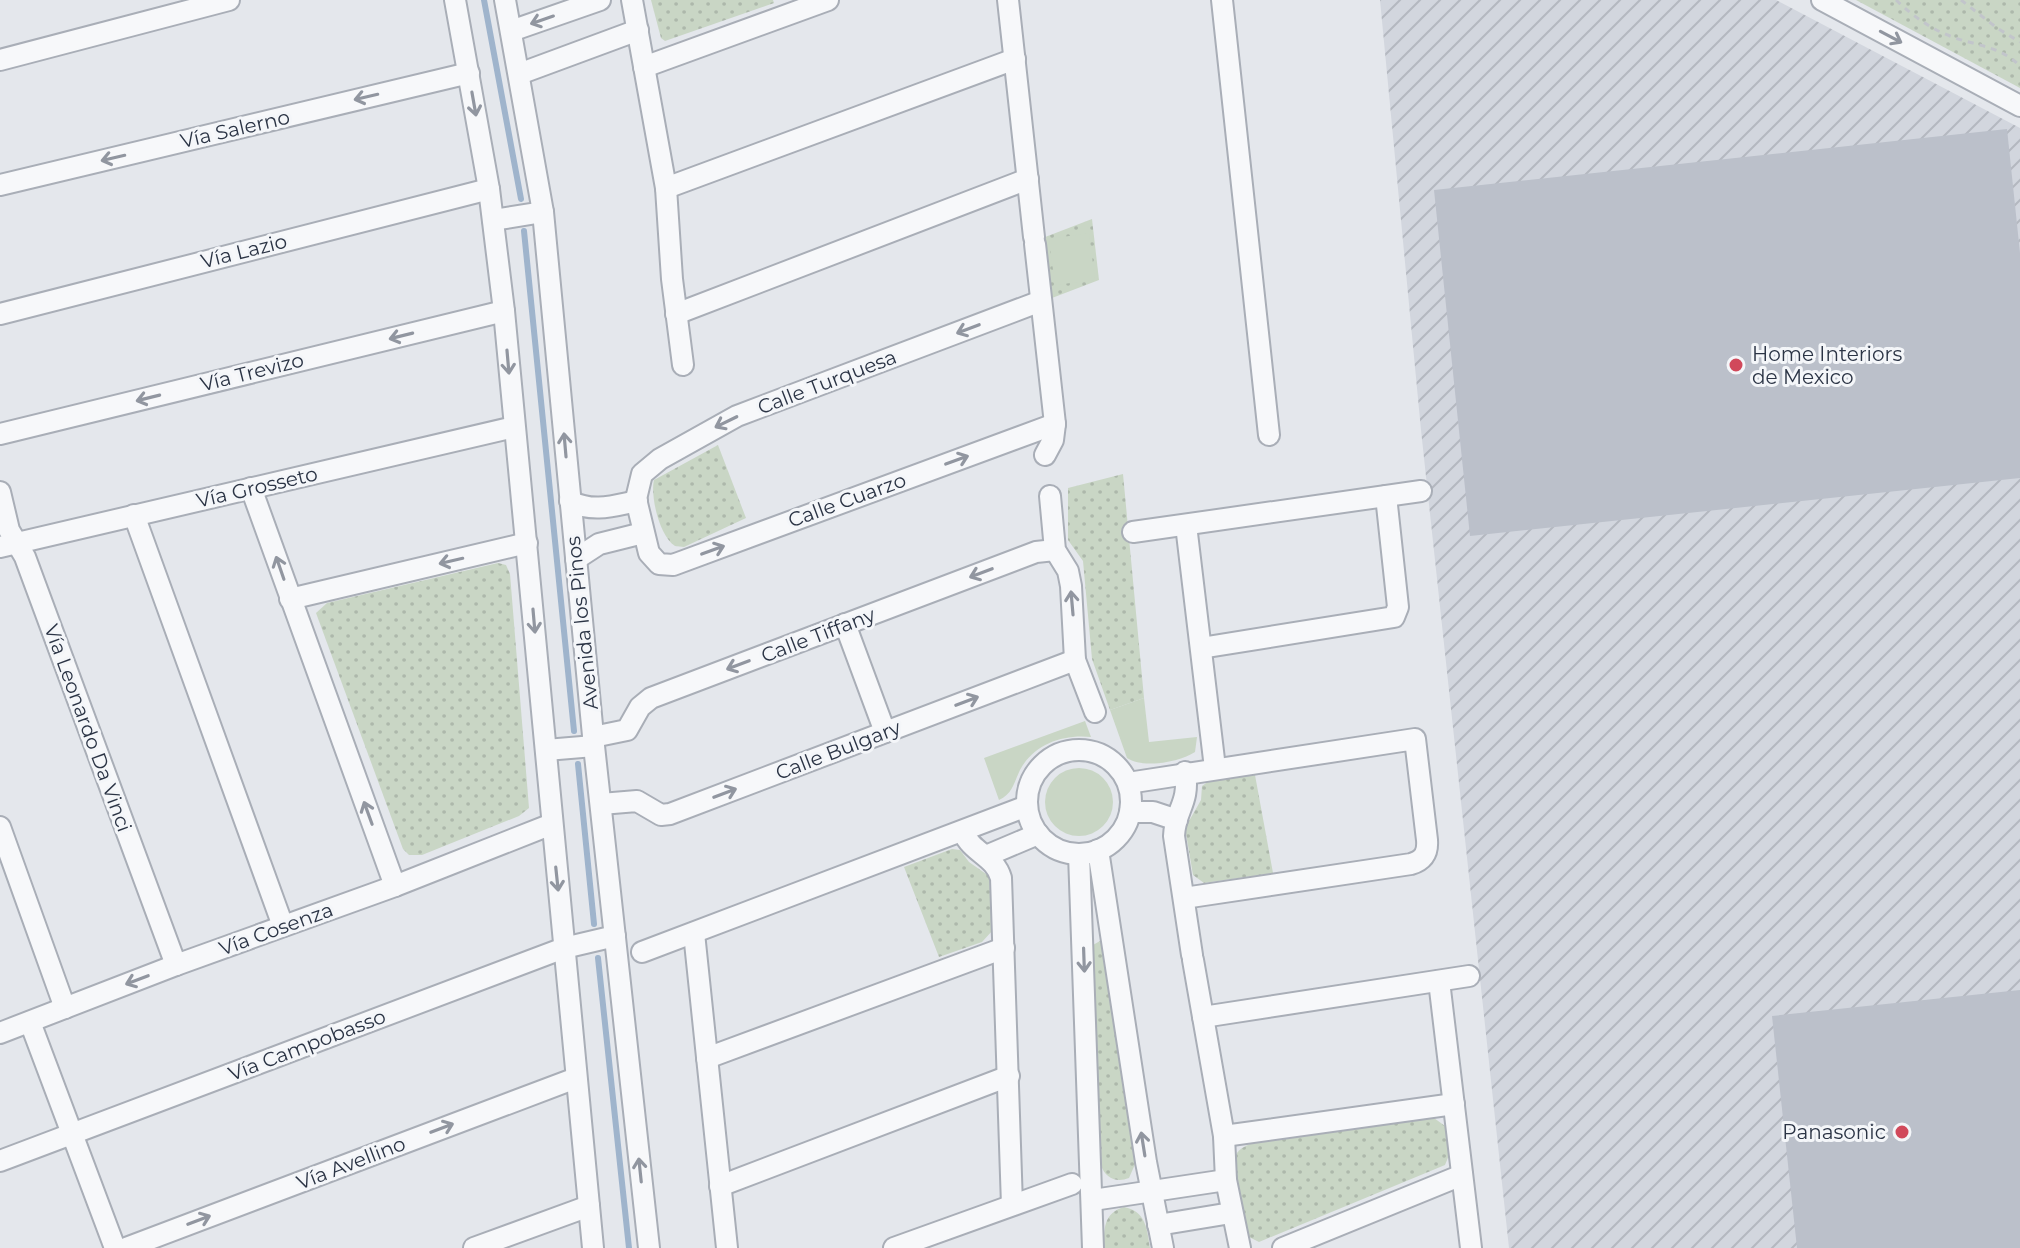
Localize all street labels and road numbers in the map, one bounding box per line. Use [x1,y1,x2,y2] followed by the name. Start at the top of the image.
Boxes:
[178,105,292,153] street label: Vía Salerno
[199,229,289,273] street label: Vía Lazio
[754,344,900,420] street label: Calle Turquesa
[198,348,306,396] street label: Vía Trevizo
[194,461,320,513] street label: Vía Grosseto
[785,468,909,532] street label: Calle Cuarzo
[561,535,603,711] street label: Avenida los Pinos
[758,602,878,668] street label: Calle Tiffany
[39,621,137,835] street label: Vía Leonardo Da Vinci
[772,715,904,785] street label: Calle Bulgary
[216,897,336,961] street label: Vía Cosenza
[225,1004,389,1086] street label: Vía Campobasso
[293,1131,409,1195] street label: Vía Avellino

